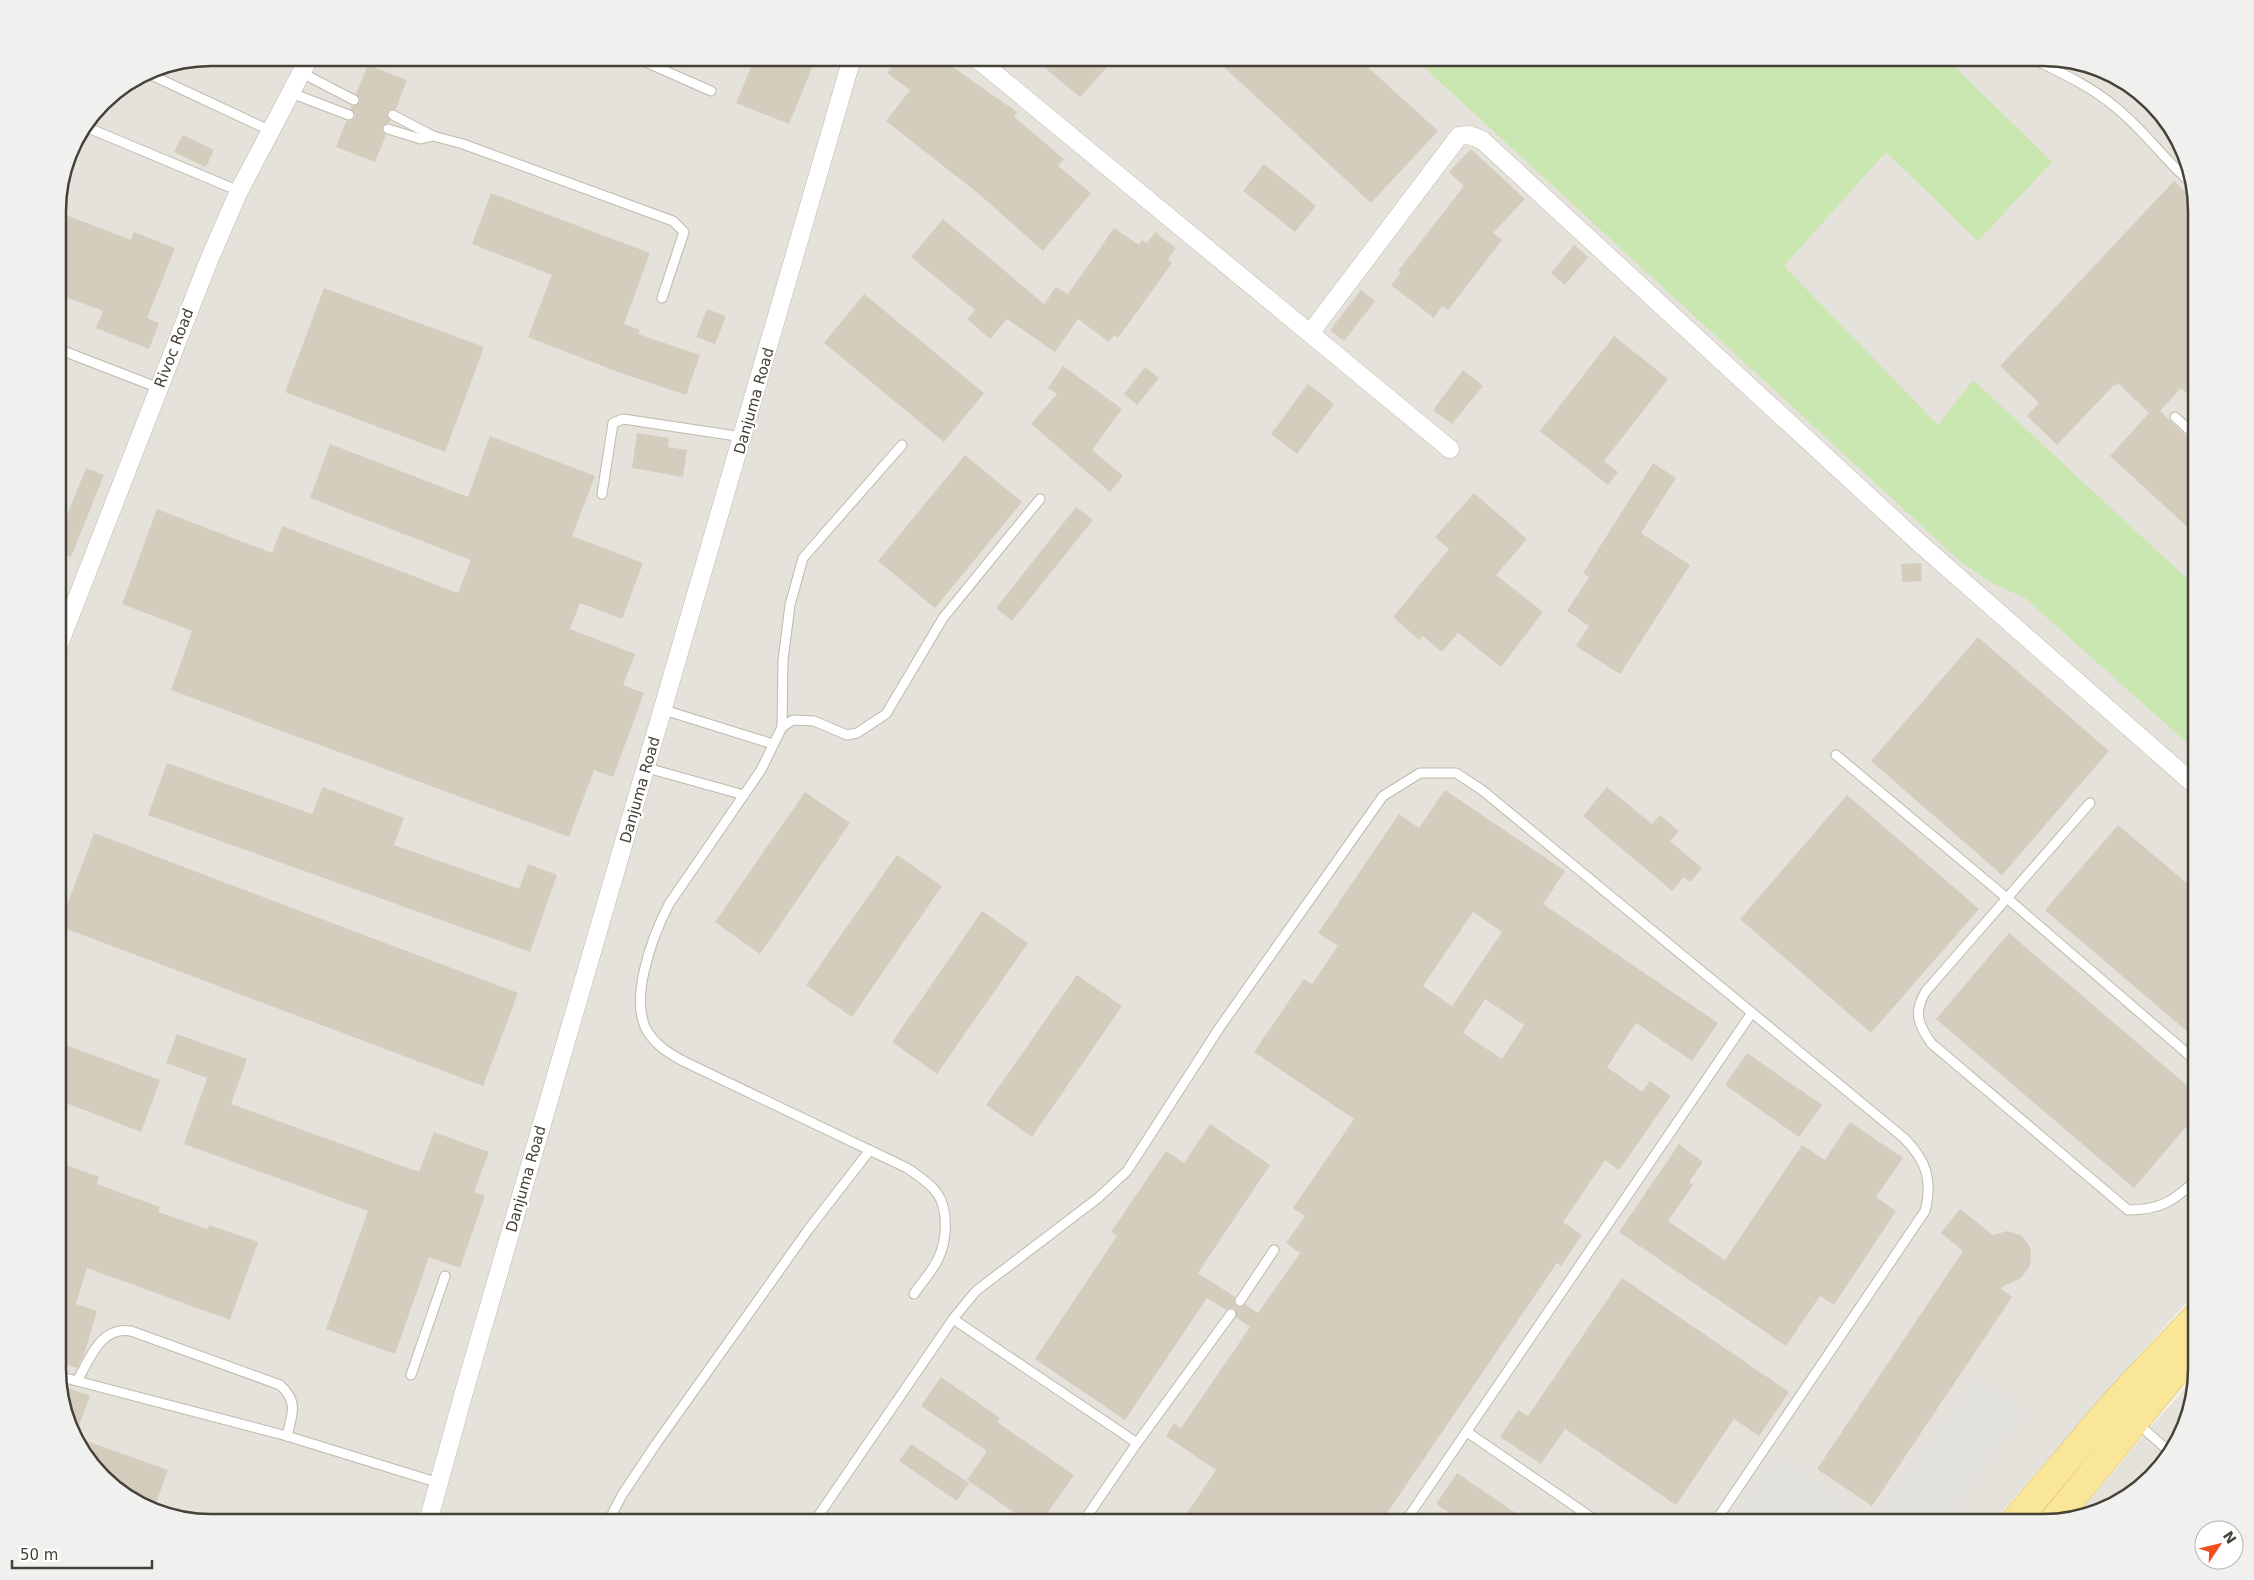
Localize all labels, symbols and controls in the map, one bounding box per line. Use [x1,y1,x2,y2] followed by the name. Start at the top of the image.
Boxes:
[151,306,197,390] street label: Rivoc Road
[730,346,778,456] street label: Danjuma Road
[616,735,664,845] street label: Danjuma Road
[502,1124,550,1234] street label: Danjuma Road
[2194,1520,2244,1570] north arrow
[2220,1528,2240,1547] text: N
[12,1538,152,1570] scale bar
[20,1546,58,1564] text: 50 m

